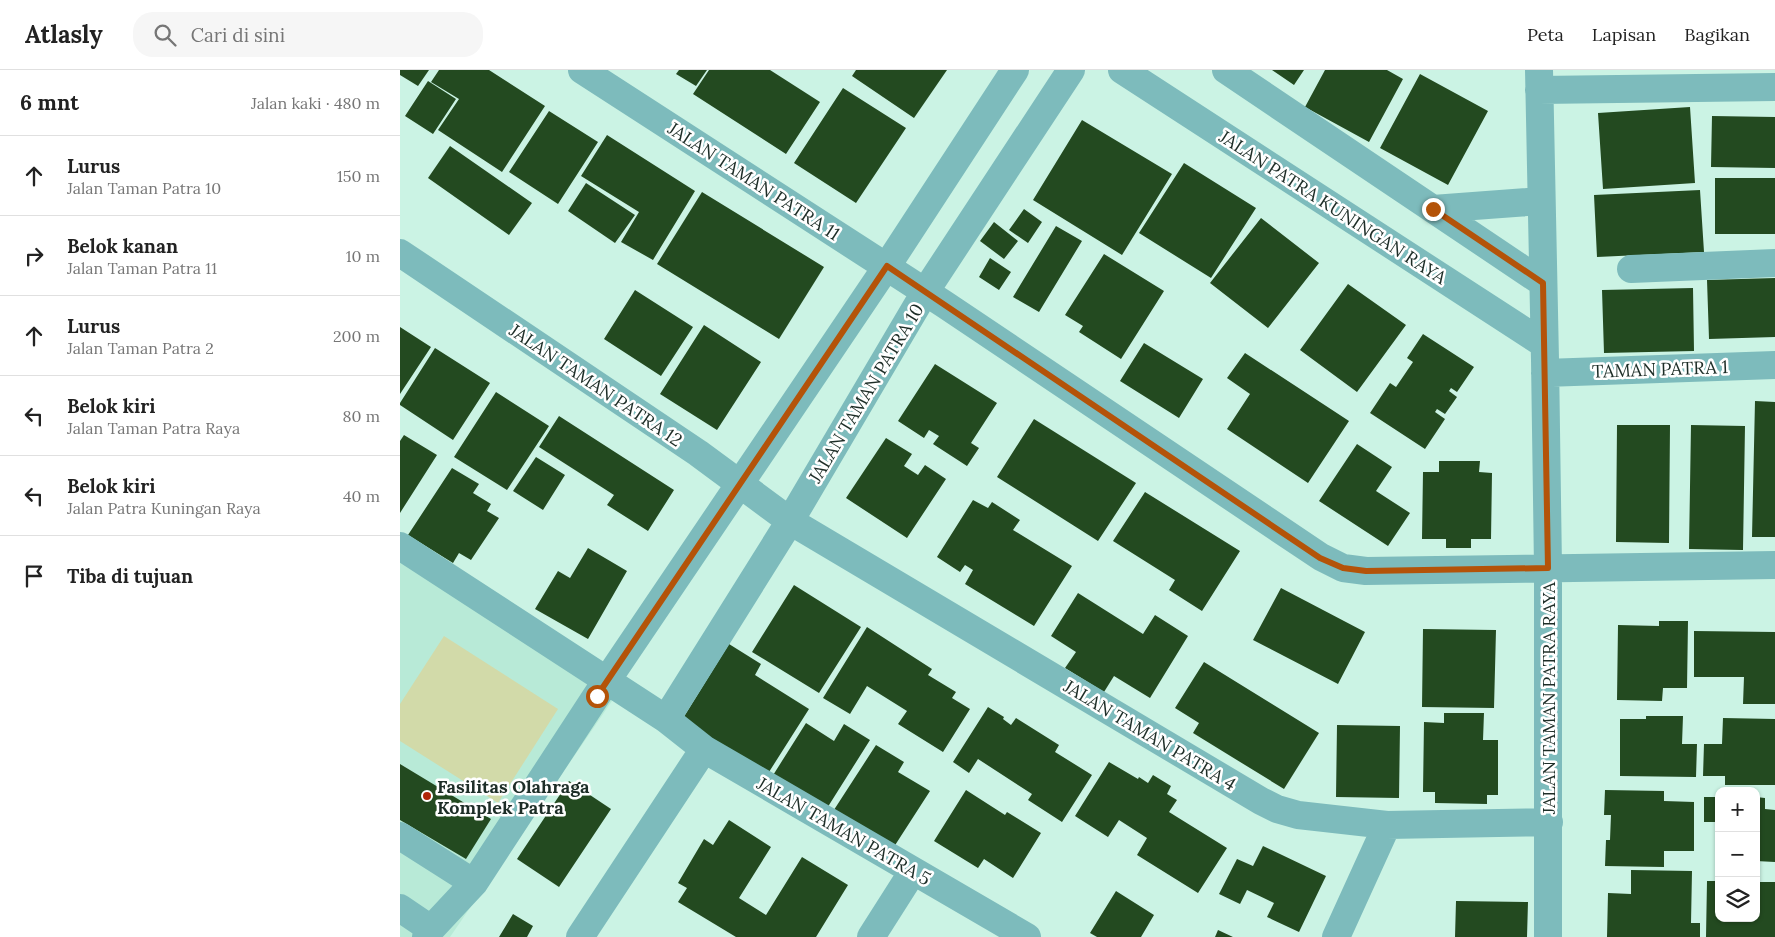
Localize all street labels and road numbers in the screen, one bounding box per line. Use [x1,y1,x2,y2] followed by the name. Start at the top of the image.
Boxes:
[663,116,844,245] street label: JALAN TAMAN PATRA 11
[1214,124,1452,290] street label: JALAN PATRA KUNINGAN RAYA
[803,299,929,488] street label: JALAN TAMAN PATRA 10
[504,318,687,451] street label: JALAN TAMAN PATRA 12
[1592,355,1728,383] street label: TAMAN PATRA 1
[1537,581,1560,815] street label: JALAN TAMAN PATRA RAYA
[1059,674,1241,796] street label: JALAN TAMAN PATRA 4
[752,771,935,890] street label: JALAN TAMAN PATRA 5

